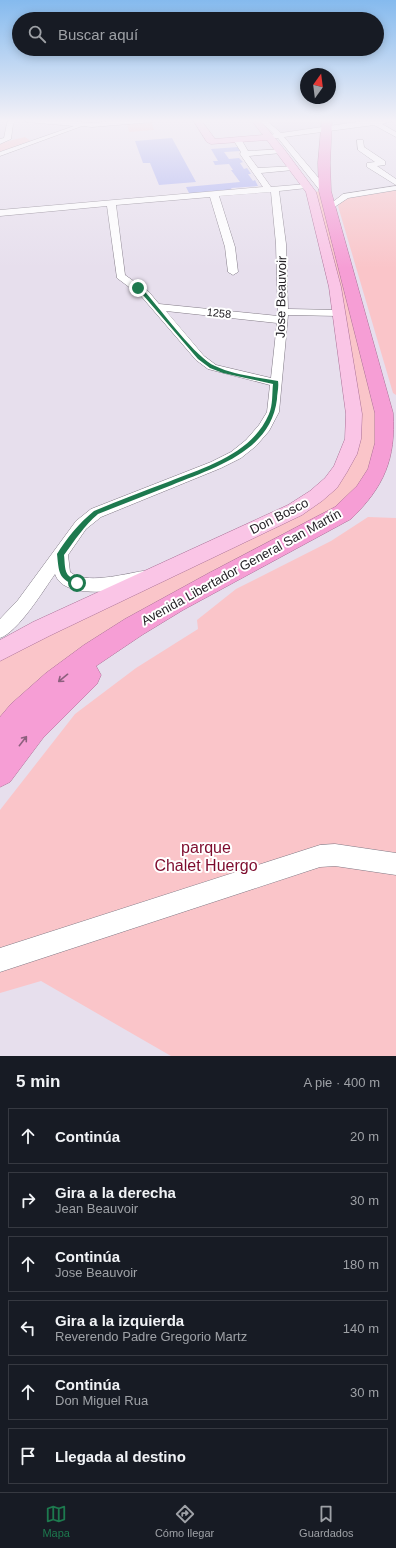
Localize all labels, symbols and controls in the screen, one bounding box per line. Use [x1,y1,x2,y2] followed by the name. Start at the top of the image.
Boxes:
[12,12,384,56] search box
[26,23,48,45] icon: search
[58,26,138,43] text: Buscar aquí
[300,68,336,104] north arrow
[273,255,289,338] street label: Jose Beauvoir
[129,279,147,297] route end
[206,306,232,320] street label: 1258
[247,495,311,537] street label: Don Bosco
[139,506,343,628] street label: Avenida Libertador General San Martín
[68,574,86,592] route start
[58,673,68,682] one-way arrow
[19,735,28,746] one-way arrow
[154,839,258,874] park label: parque Chalet Huergo
[16,1072,60,1091] text: 5 min
[303,1075,380,1090] text: A pie · 400 m
[17,1125,39,1147] icon: ahead
[55,1128,120,1145] text: Continúa
[350,1129,379,1144] text: 20 m
[55,1184,176,1201] text: Gira a la derecha
[17,1189,39,1211] icon: right
[350,1193,379,1208] text: 30 m
[55,1201,138,1216] text: Jean Beauvoir
[55,1248,120,1265] text: Continúa
[17,1253,39,1275] icon: ahead
[343,1257,379,1272] text: 180 m
[55,1265,137,1280] text: Jose Beauvoir
[55,1312,184,1329] text: Gira a la izquierda
[17,1317,39,1339] icon: left
[343,1321,379,1336] text: 140 m
[55,1329,247,1344] text: Reverendo Padre Gregorio Martz
[55,1376,120,1393] text: Continúa
[17,1381,39,1403] icon: ahead
[350,1385,379,1400] text: 30 m
[55,1393,148,1408] text: Don Miguel Rua
[17,1445,39,1467] icon: arrive
[55,1448,186,1465] text: Llegada al destino
[42,1503,70,1539] tab: Mapa
[155,1503,214,1539] tab: Cómo llegar
[299,1503,354,1539] tab: Guardados

